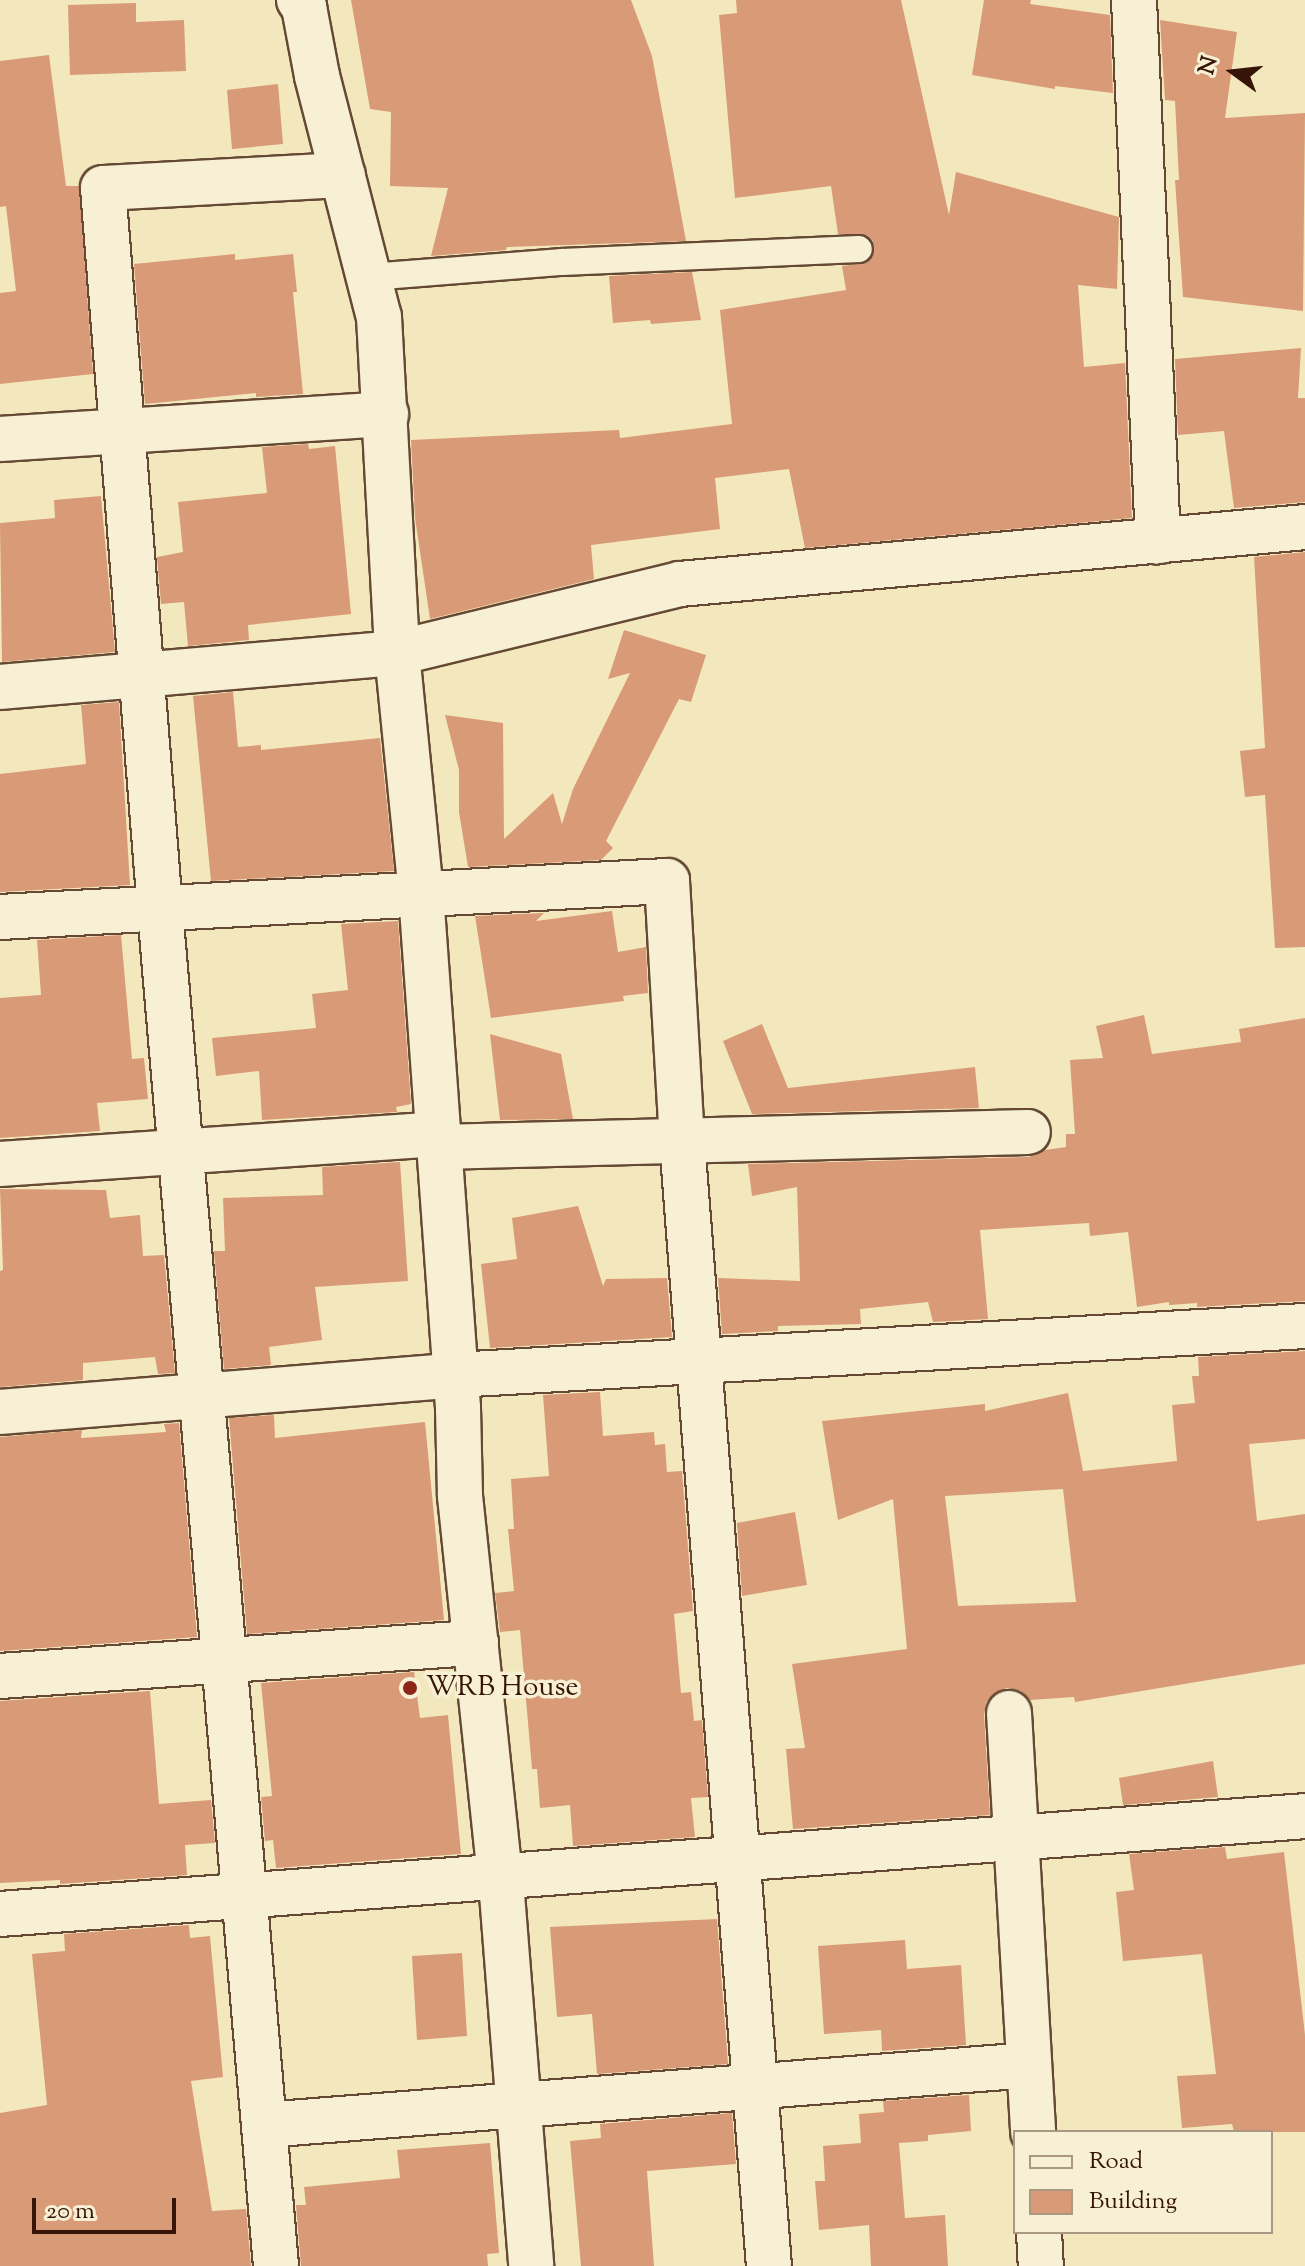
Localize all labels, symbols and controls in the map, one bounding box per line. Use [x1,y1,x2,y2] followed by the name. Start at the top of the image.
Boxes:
[1193,32,1273,112] north arrow
[1192,53,1228,78] text: N
[426,1671,578,1705] place label: WRB House
[401,1679,419,1697] marker: WRB House
[1013,2130,1273,2234] legend
[1089,2145,1143,2179] text: Road
[36,2182,180,2232] scale bar
[1089,2185,1177,2219] text: Building
[46,2195,95,2229] text: 20 m

